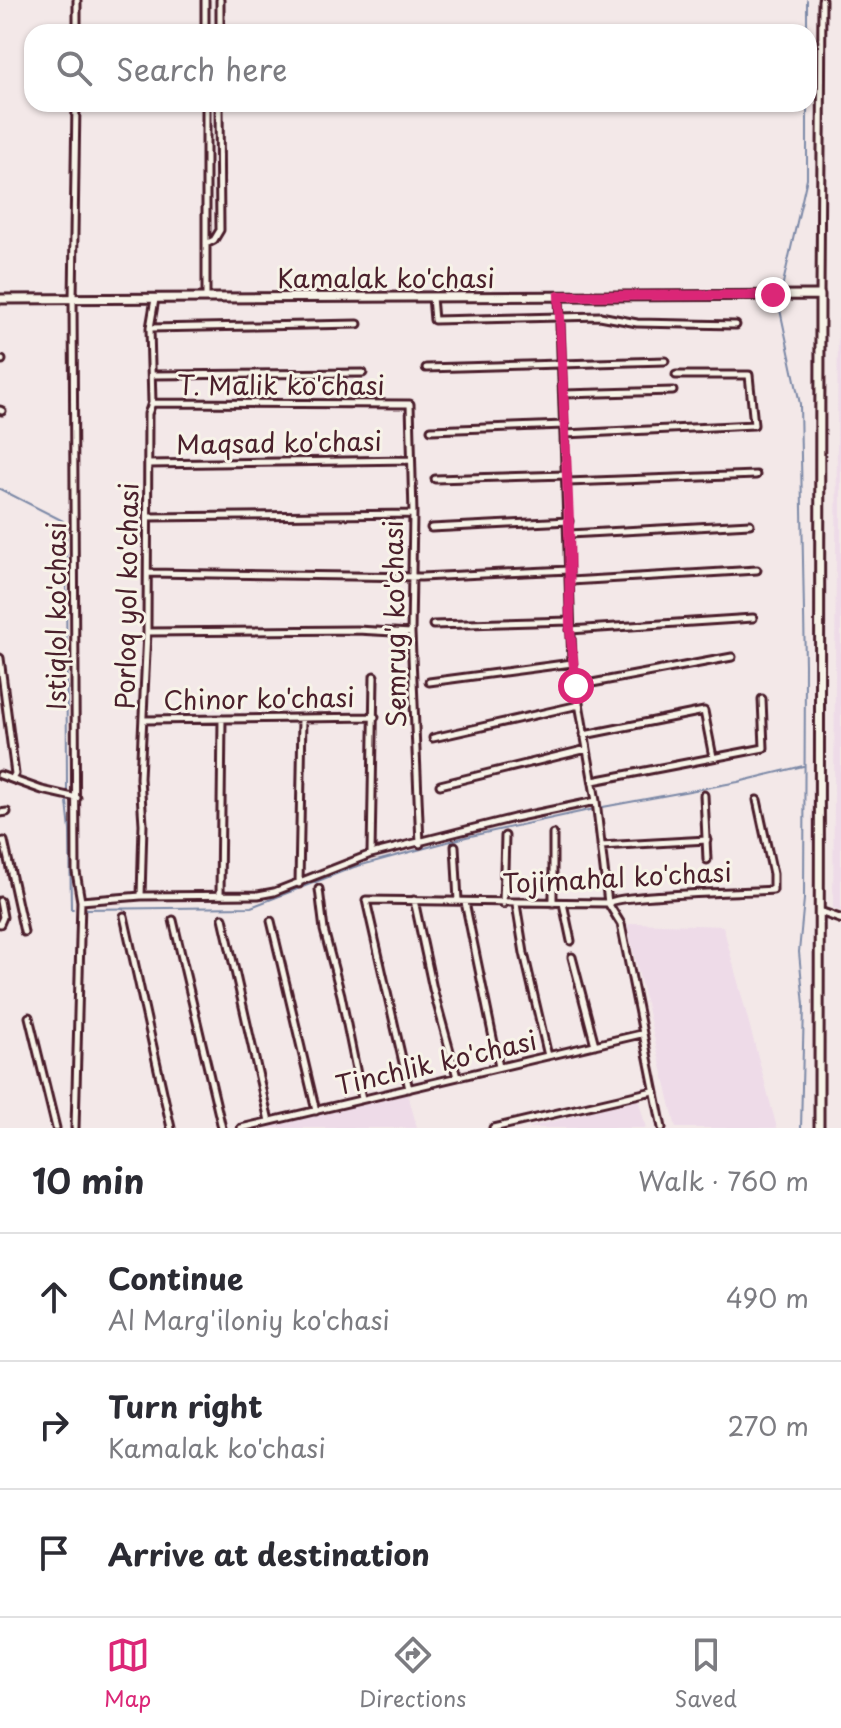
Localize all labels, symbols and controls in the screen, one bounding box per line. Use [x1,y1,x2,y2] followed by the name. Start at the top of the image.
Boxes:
[24,24,817,112] search box
[52,46,96,90] icon: search
[116,46,288,91] text: Search here
[277,258,495,297] street label: Kamalak ko'chasi
[755,277,791,313] route end
[177,365,385,404] street label: T. Malik ko'chasi
[176,421,382,463] street label: Maqsad ko'chasi
[105,482,147,710] street label: Porloq yol ko'chasi
[373,520,415,728] street label: Semrug' ko'chasi
[36,522,75,710] street label: Istiqlol ko'chasi
[558,668,594,704] route start
[163,677,355,719] street label: Chinor ko'chasi
[501,852,733,902] street label: Tojimahal ko'chasi
[332,1020,540,1104] street label: Tinchlik ko'chasi
[32,1154,145,1206] text: 10 min
[638,1161,809,1200] text: Walk · 760 m
[108,1255,243,1300] text: Continue
[32,1275,76,1319] icon: ahead
[726,1278,809,1317] text: 490 m
[108,1300,390,1339] text: Al Marg'iloniy ko'chasi
[108,1383,263,1428] text: Turn right
[32,1403,76,1447] icon: right
[728,1406,809,1445] text: 270 m
[108,1428,326,1467] text: Kamalak ko'chasi
[32,1531,76,1575] icon: arrive
[108,1531,430,1576] text: Arrive at destination
[104,1633,151,1714] tab: Map
[359,1633,466,1714] tab: Directions
[674,1633,737,1714] tab: Saved

